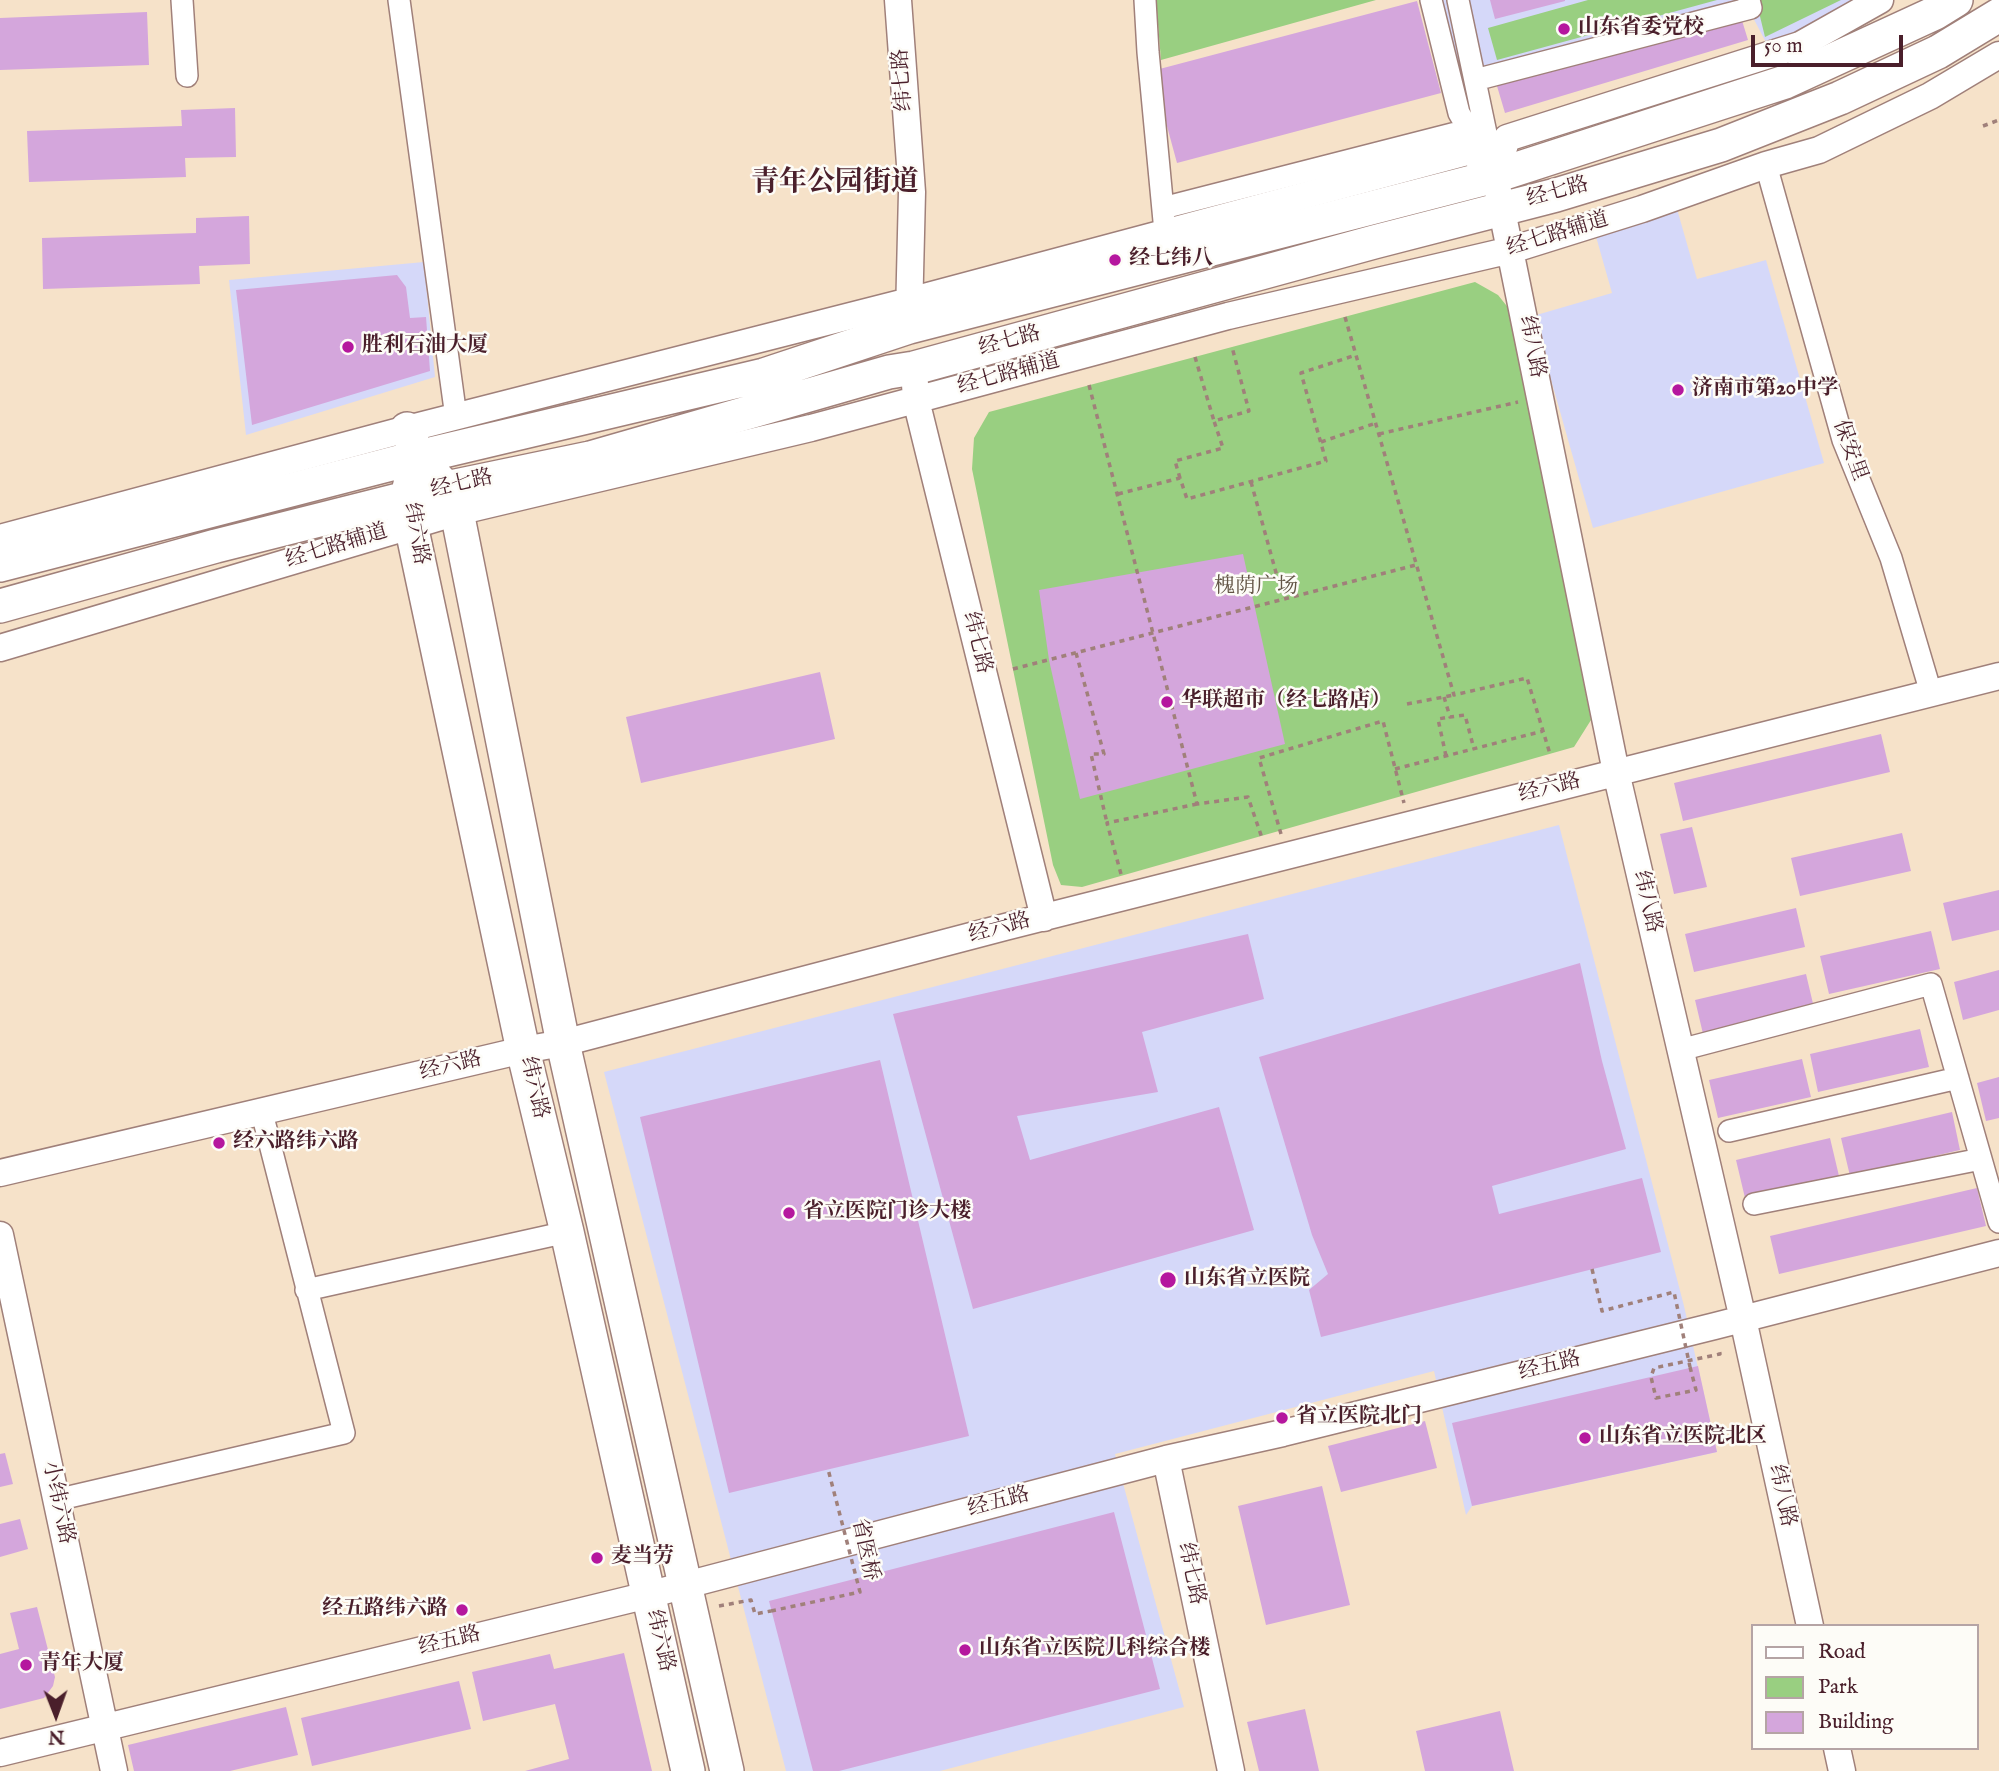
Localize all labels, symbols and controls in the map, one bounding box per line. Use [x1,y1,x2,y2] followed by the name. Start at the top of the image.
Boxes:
[1578,16,1704,42] place label: 山东省委党校
[1556,21,1572,37] marker: 山东省委党校
[1754,21,1906,65] scale bar
[1764,33,1803,60] text: 50 m
[889,48,919,112] street label: 纬七路
[751,167,919,201] district label: 青年公园街道
[1524,173,1592,213] street label: 经七路
[1504,208,1612,262] street label: 经七路辅道
[1129,247,1213,273] place label: 经七纬八
[1107,252,1123,268] marker: 经七纬八
[1513,314,1549,380] street label: 纬八路
[976,322,1044,362] street label: 经七路
[362,334,488,360] place label: 胜利石油大厦
[340,339,356,355] marker: 胜利石油大厦
[955,349,1063,401] street label: 经七路辅道
[1692,377,1838,403] place label: 济南市第20中学
[1670,382,1686,398] marker: 济南市第20中学
[1826,417,1872,485] street label: 保安里
[428,466,496,504] street label: 经七路
[397,501,433,567] street label: 纬六路
[283,520,391,574] street label: 经七路辅道
[1214,575,1298,601] park label: 槐荫广场
[956,609,996,677] street label: 纬七路
[1181,689,1391,715] place label: 华联超市（经七路店）
[1159,694,1175,710] marker: 华联超市（经七路店）
[1516,769,1584,809] street label: 经六路
[1627,868,1665,936] street label: 纬八路
[966,909,1034,949] street label: 经六路
[417,1047,485,1087] street label: 经六路
[514,1054,552,1122] street label: 纬六路
[233,1130,359,1156] place label: 经六路纬六路
[211,1135,227,1151] marker: 经六路纬六路
[803,1200,971,1226] place label: 省立医院门诊大楼
[781,1205,797,1221] marker: 省立医院门诊大楼
[1184,1267,1310,1293] place label: 山东省立医院
[1158,1270,1178,1290] marker: 山东省立医院
[1516,1347,1584,1387] street label: 经五路
[1296,1405,1422,1431] place label: 省立医院北门
[1274,1410,1290,1426] marker: 省立医院北门
[1599,1425,1767,1451] place label: 山东省立医院北区
[1577,1430,1593,1446] marker: 山东省立医院北区
[36,1459,78,1547] street label: 小纬六路
[1762,1463,1800,1529] street label: 纬八路
[965,1483,1033,1523] street label: 经五路
[845,1517,883,1583] street label: 省医桥
[1171,1541,1209,1607] street label: 纬七路
[611,1545,674,1571] place label: 麦当劳
[589,1550,605,1566] marker: 麦当劳
[322,1597,448,1623] place label: 经五路纬六路
[454,1602,470,1618] marker: 经五路纬六路
[640,1607,678,1675] street label: 纬六路
[416,1622,484,1662] street label: 经五路
[1750,1624,1978,1750] legend
[979,1637,1210,1663] place label: 山东省立医院儿科综合楼
[1818,1639,1865,1666] text: Road
[957,1642,973,1658] marker: 山东省立医院儿科综合楼
[40,1652,124,1678] place label: 青年大厦
[18,1657,34,1673] marker: 青年大厦
[1818,1674,1858,1701] text: Park
[21,1680,91,1750] north arrow
[1818,1709,1893,1736] text: Building
[48,1724,65,1748] text: N

